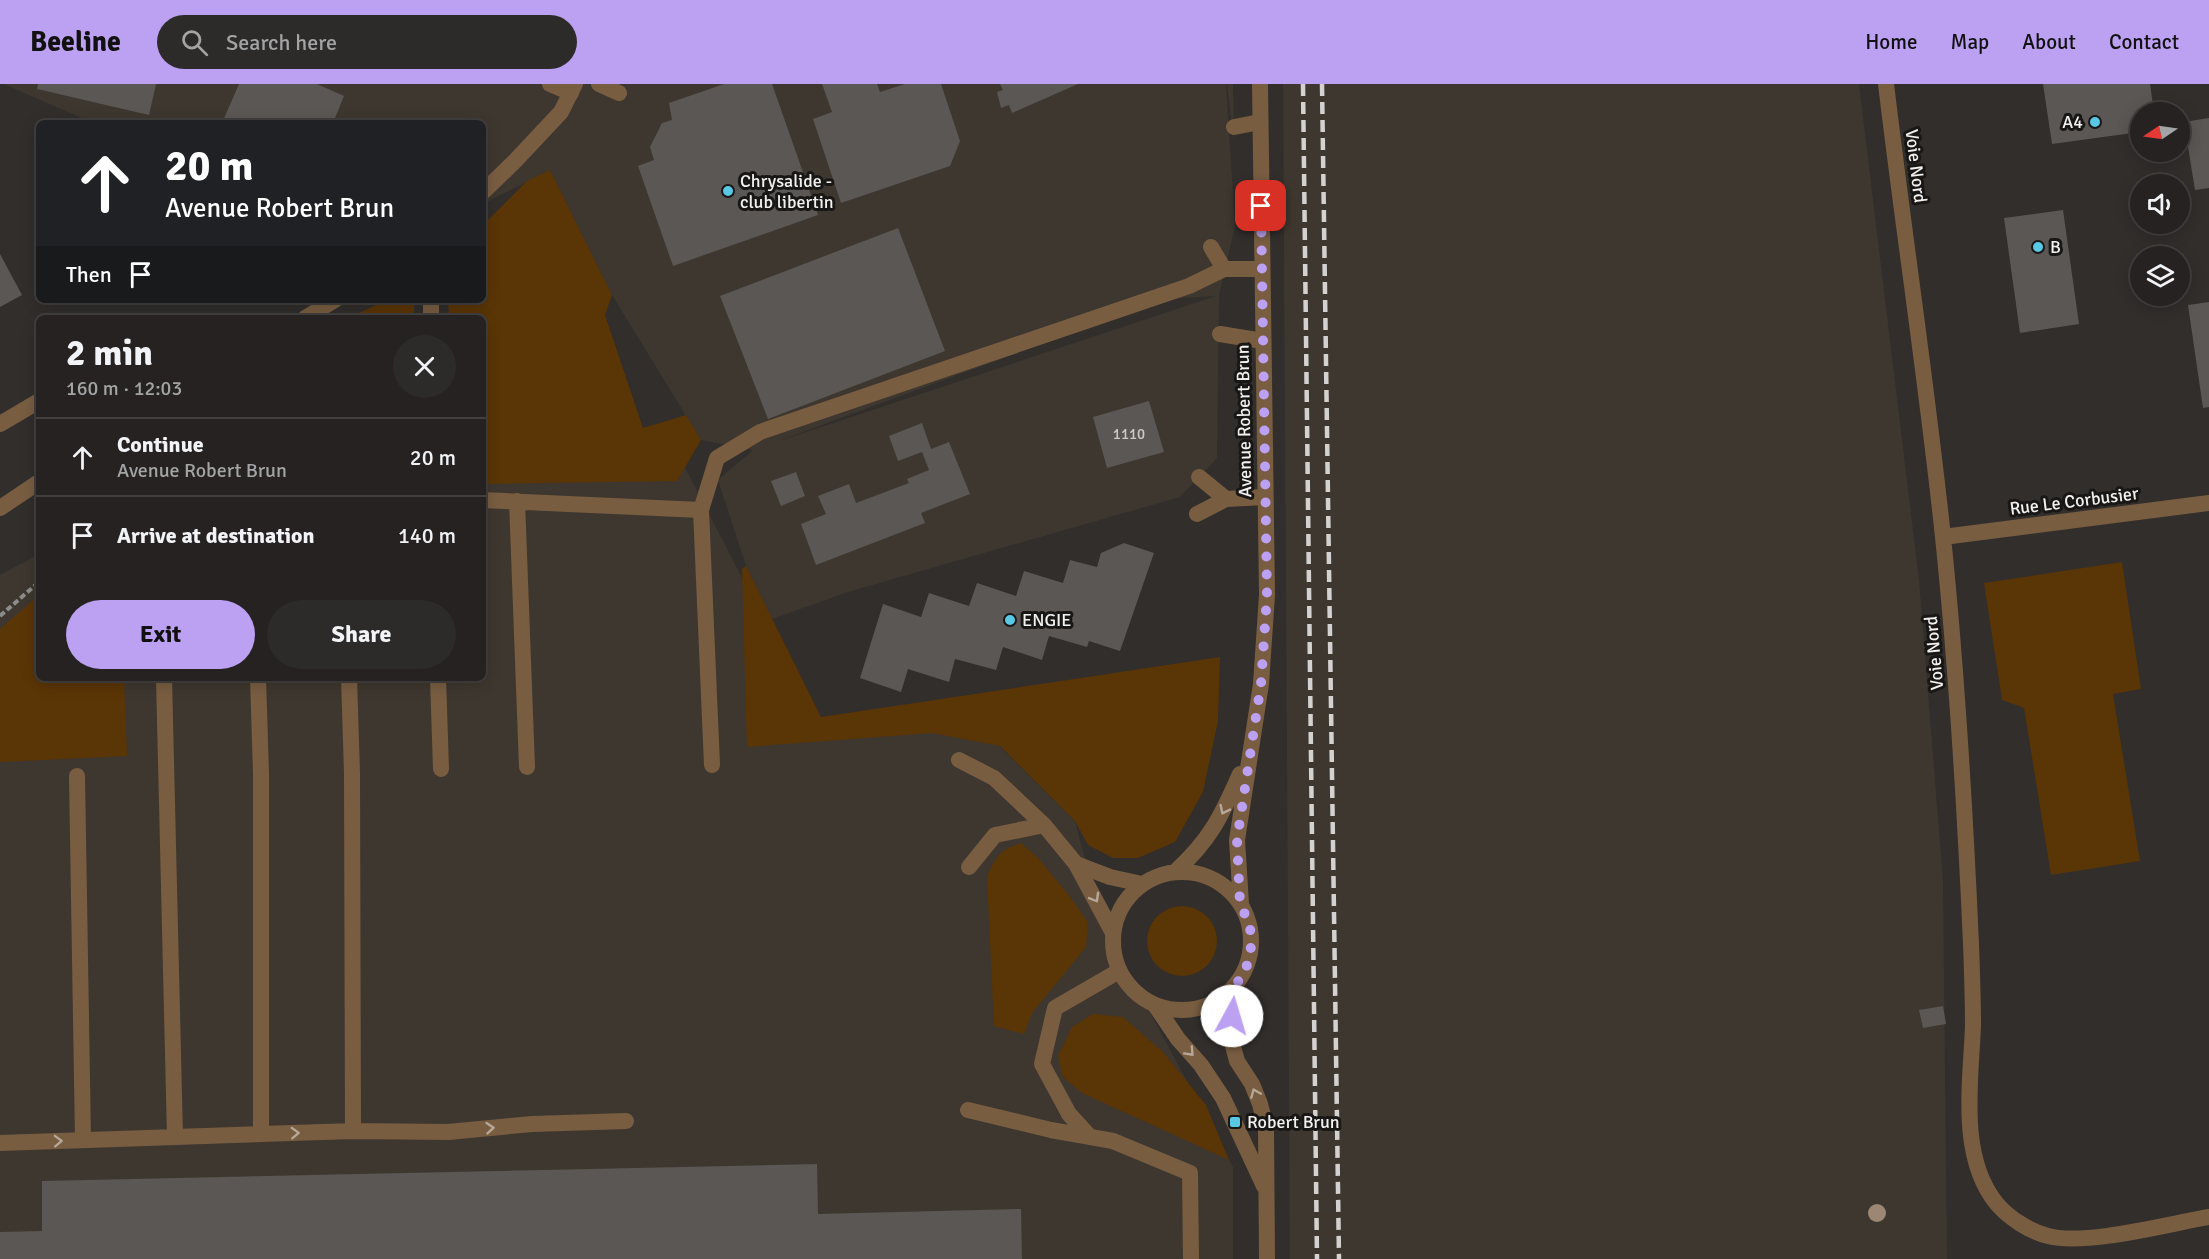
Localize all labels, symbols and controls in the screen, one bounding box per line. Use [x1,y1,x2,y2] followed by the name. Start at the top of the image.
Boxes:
[157,15,577,69] search box
[30,25,121,59] text: Beeline
[178,26,211,59] icon: search
[226,29,337,56] text: Search here
[1865,29,1918,55] text: Home
[1951,29,1989,55] text: Map
[2022,29,2076,55] text: About
[2109,29,2179,55] text: Contact
[2130,102,2190,162] north arrow
[2130,102,2190,306] map controls
[2062,111,2083,133] place label: A4
[2088,115,2102,129] marker: A4
[1901,128,1931,204] street label: Voie Nord
[165,141,254,192] text: 20 m
[66,144,144,222] icon: ahead
[740,170,834,213] place label: Chrysalide - club libertin
[2130,174,2190,234] button: sound
[1235,180,1286,231] pin
[721,184,735,198] marker: Chrysalide - club libertin
[1244,189,1277,222] icon: arrive
[165,192,394,225] text: Avenue Robert Brun
[2050,236,2061,258] place label: B
[2031,240,2045,254] marker: B
[2130,246,2190,306] button: layers
[124,258,157,291] icon: arrive
[66,261,112,288] text: Then
[66,331,153,376] text: 2 min
[393,335,456,398] button: close
[1232,344,1256,498] street label: Avenue Robert Brun
[66,376,182,401] text: 160 m · 12:03
[1113,425,1145,443] house number: 1110
[117,431,204,458] text: Continue
[66,441,99,474] icon: ahead
[410,444,456,471] text: 20 m
[117,458,287,483] text: Avenue Robert Brun
[2008,482,2140,520] street label: Rue Le Corbusier
[66,519,99,552] icon: arrive
[117,522,314,549] text: Arrive at destination
[398,522,456,549] text: 140 m
[66,600,255,669] button: Exit
[267,600,456,669] button: Share
[1022,609,1071,631] place label: ENGIE
[1003,613,1017,627] marker: ENGIE
[1920,615,1948,691] street label: Voie Nord
[1219,804,1231,815] one-way arrow
[1088,892,1099,902] one-way arrow
[1200,984,1264,1048] position arrow
[1183,1046,1194,1056] one-way arrow
[1250,1088,1262,1099] one-way arrow
[1247,1111,1340,1133] place label: Robert Brun
[1228,1115,1242,1129] marker: Robert Brun
[486,1122,495,1135] one-way arrow
[291,1126,300,1139] one-way arrow
[54,1134,63,1147] one-way arrow

